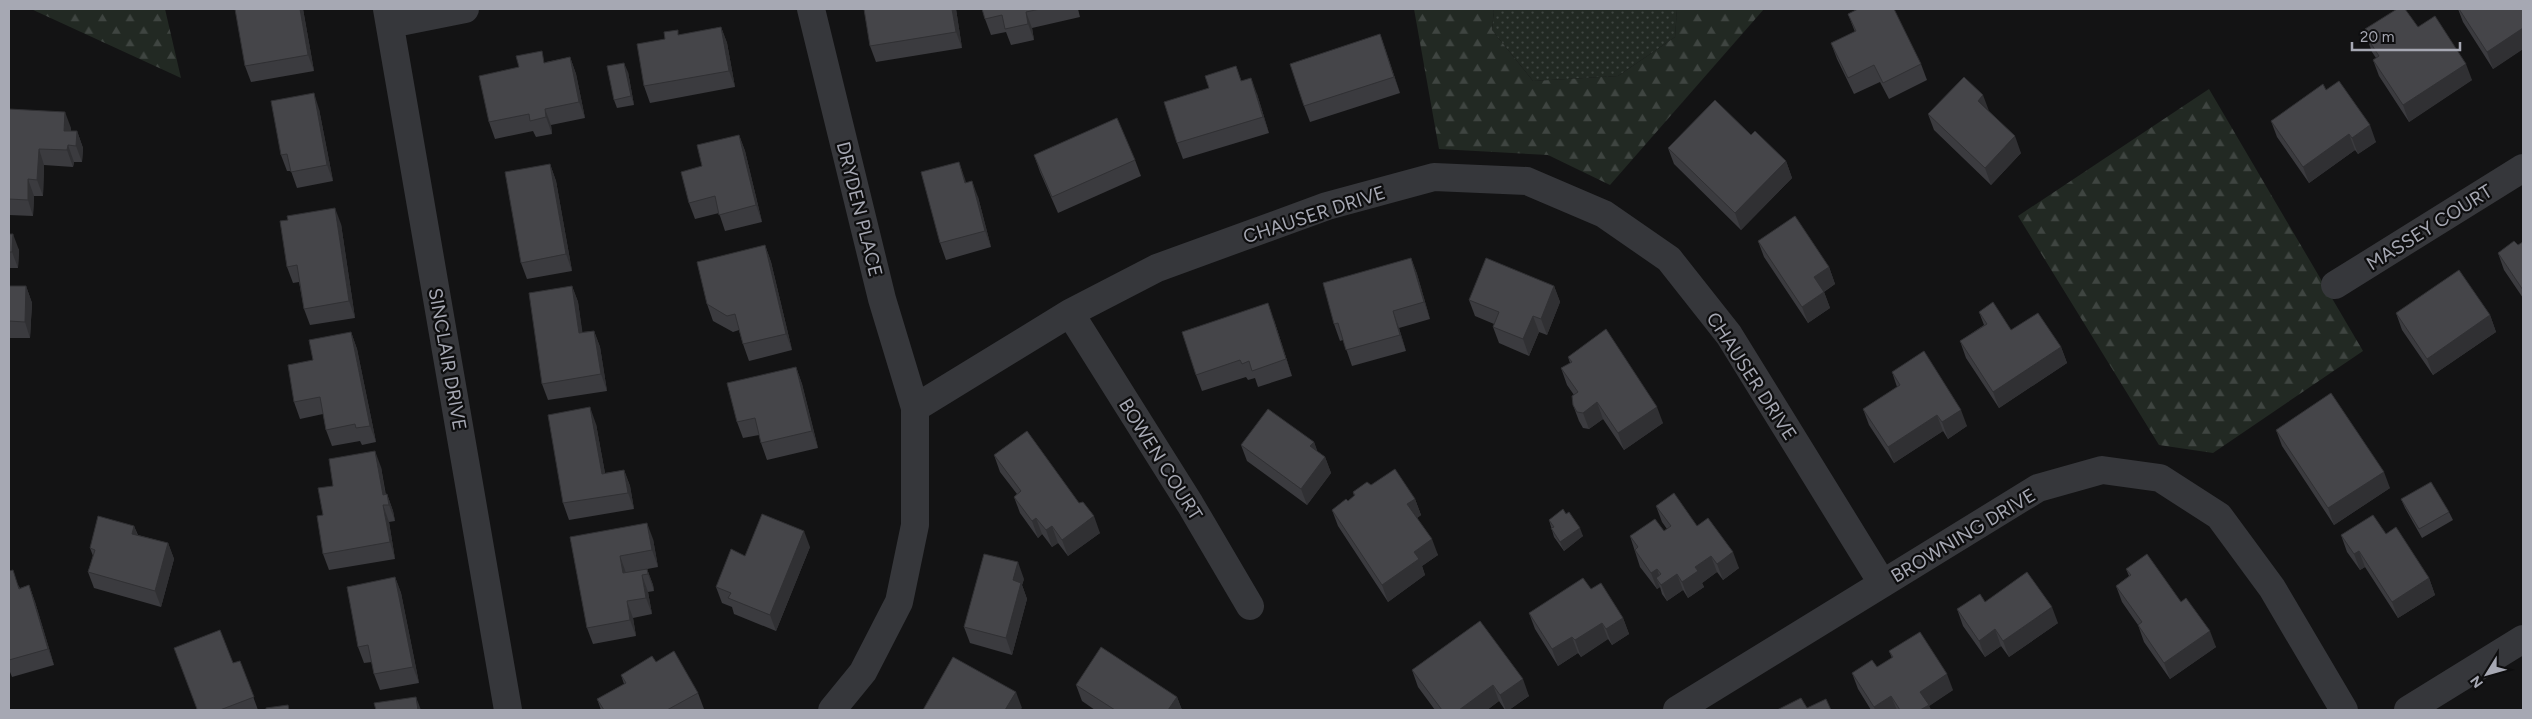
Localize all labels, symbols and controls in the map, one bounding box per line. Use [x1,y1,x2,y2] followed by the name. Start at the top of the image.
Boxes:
[2352,20,2460,52] scale bar
[2360,28,2394,46] text: 20 m
[832,139,887,279] street label: DRYDEN PLACE
[2362,179,2497,275] street label: MASSEY COURT
[1240,181,1388,248] street label: CHAUSER DRIVE
[424,286,471,432] street label: SINCLAIR DRIVE
[1702,308,1802,445] street label: CHAUSER DRIVE
[1114,394,1207,525] street label: BOWEN COURT
[1887,483,2040,588] street label: BROWNING DRIVE
[2462,649,2512,699] north arrow
[2467,672,2487,691] text: N

